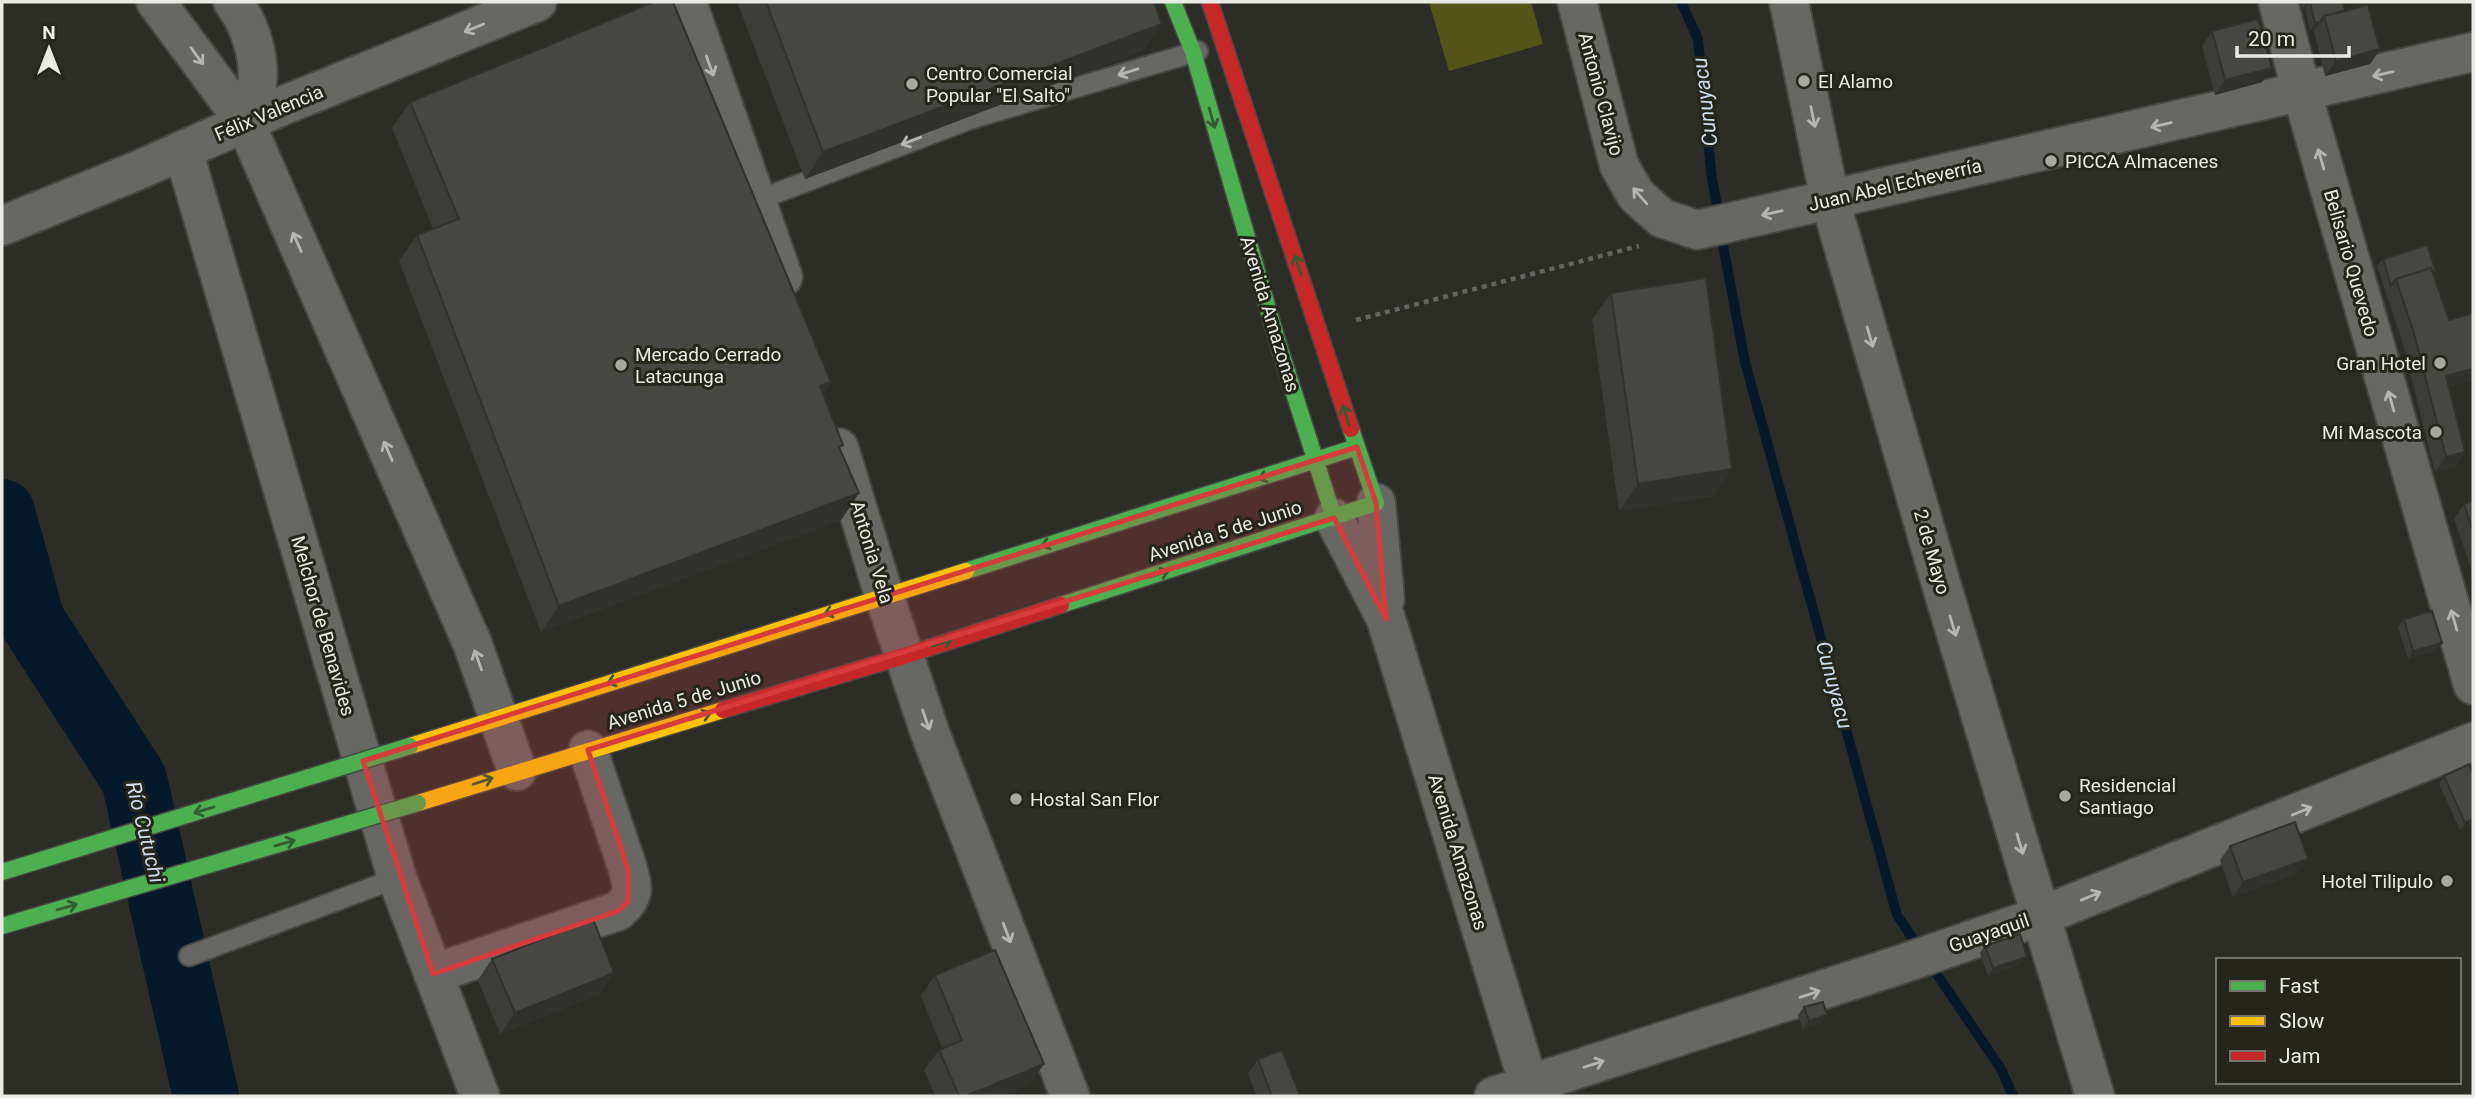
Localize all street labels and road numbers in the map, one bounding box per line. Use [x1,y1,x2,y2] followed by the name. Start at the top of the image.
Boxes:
[1573,30,1629,158] street label: Antonio Clavijo
[211,80,327,146] street label: Félix Valencia
[1806,154,1984,216] street label: Juan Abel Echeverría
[2319,187,2383,339] street label: Belisario Quevedo
[1235,233,1305,395] street label: Avenida Amazonas
[1145,495,1305,567] street label: Avenida 5 de Junio
[845,498,899,606] street label: Antonia Vela
[1909,507,1955,597] street label: 2 de Mayo
[286,533,360,719] street label: Melchor de Benavides
[604,666,764,734] street label: Avenida 5 de Junio
[1423,771,1493,933] street label: Avenida Amazonas
[1946,909,2032,957] street label: Guayaquil

